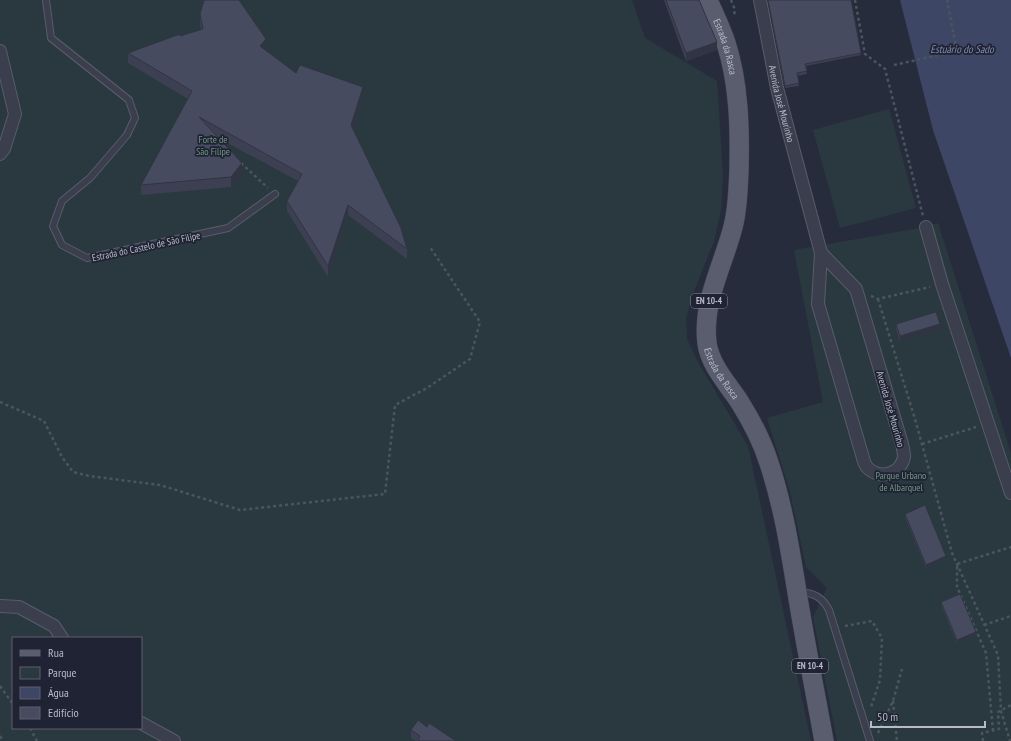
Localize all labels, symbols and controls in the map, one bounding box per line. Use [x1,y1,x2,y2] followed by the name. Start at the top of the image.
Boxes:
[710,17,740,76] street label: Estrada da Rasca
[930,42,995,56] water label: Estuário do Sado
[766,64,797,144] street label: Avenida José Mourinho
[196,133,230,158] park label: Forte de São Filipe
[91,229,201,264] street label: Estrada do Castelo de São Filipe
[691,294,727,308] road number: EN 10-4
[701,346,742,402] street label: Estrada da Rasca
[873,369,908,449] street label: Avenida José Mourinho
[876,469,926,494] park label: Parque Urbano de Albarquel
[12,637,142,729] legend
[48,645,64,660] text: Rua
[792,659,828,673] road number: EN 10-4
[48,665,77,680] text: Parque
[48,685,69,700] text: Água
[871,703,985,729] scale bar
[48,705,79,720] text: Edifício
[877,709,898,724] text: 50 m

